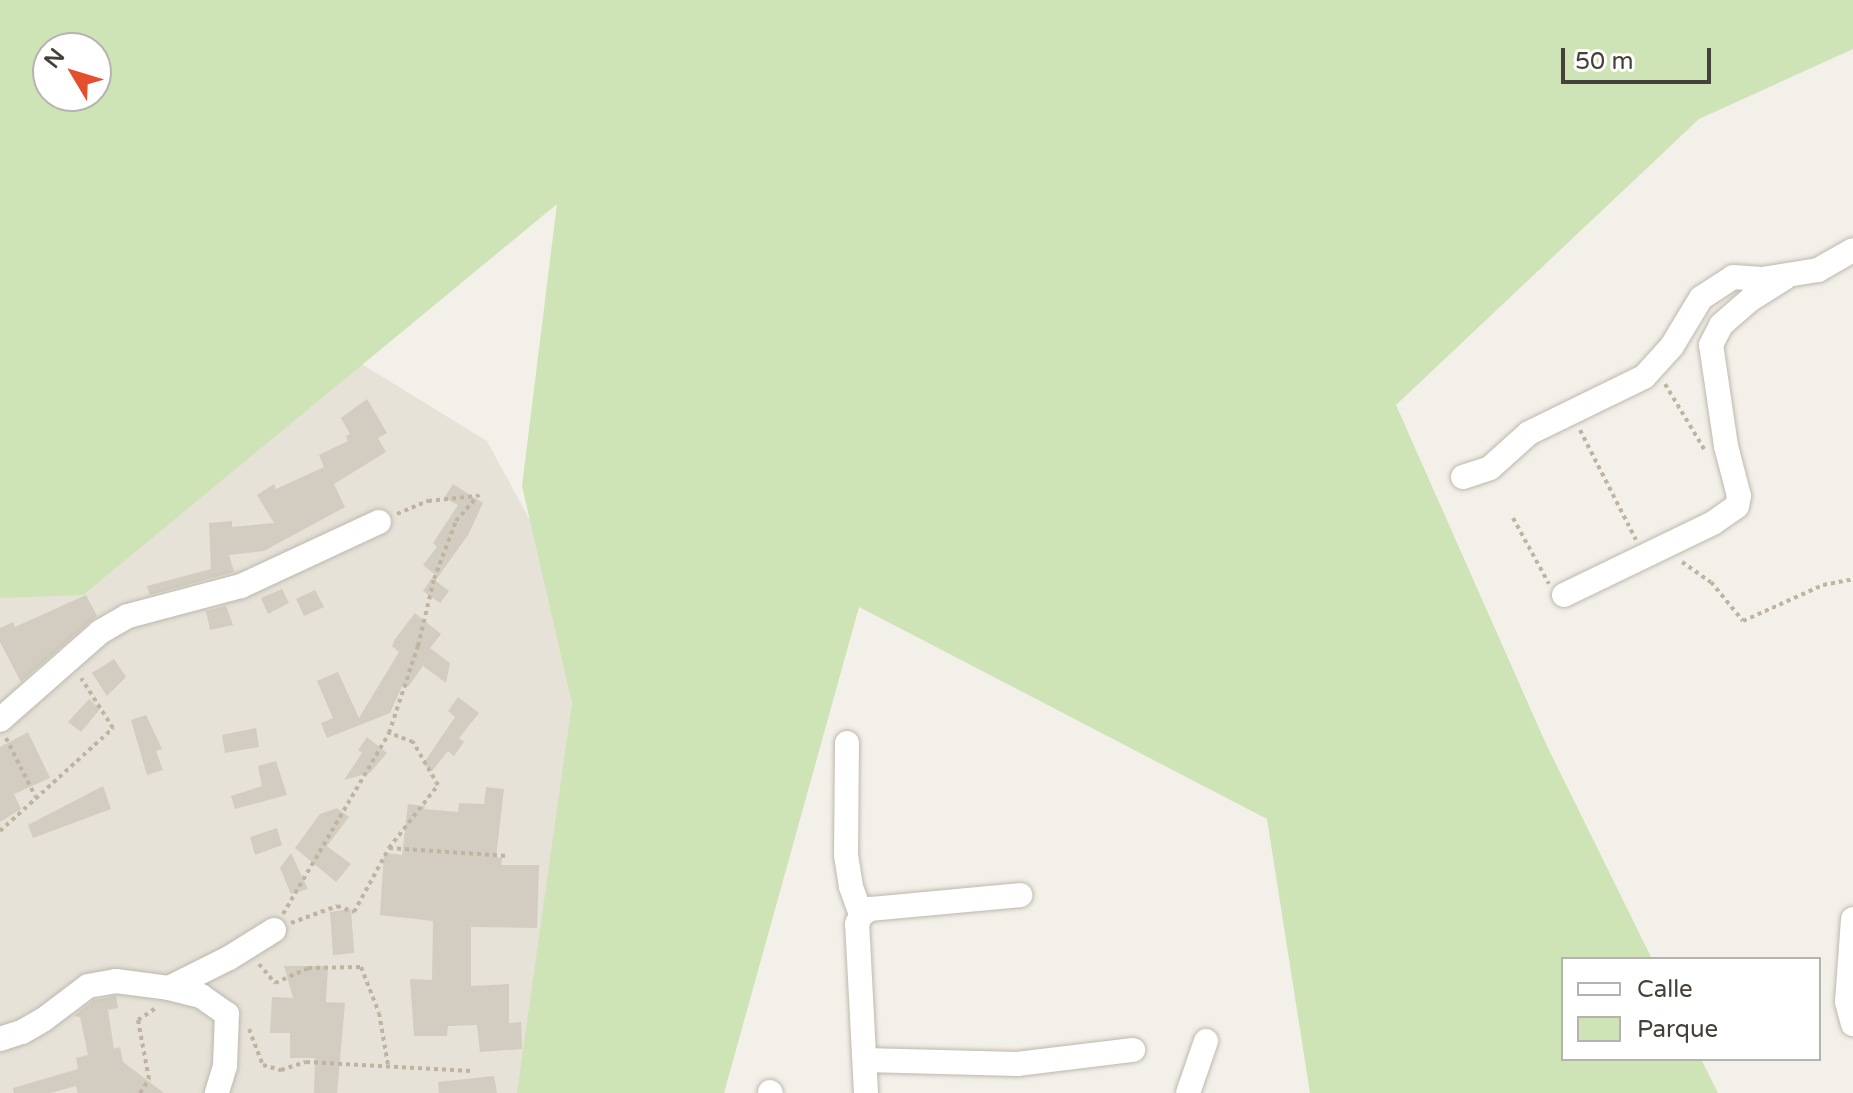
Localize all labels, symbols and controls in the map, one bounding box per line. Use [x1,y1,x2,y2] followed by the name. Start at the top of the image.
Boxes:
[32,32,112,112] north arrow
[1565,32,1715,82] scale bar
[39,43,70,73] text: N
[1575,47,1633,76] text: 50 m
[1561,957,1821,1061] legend
[1637,975,1693,1004] text: Calle
[1637,1015,1718,1044] text: Parque

